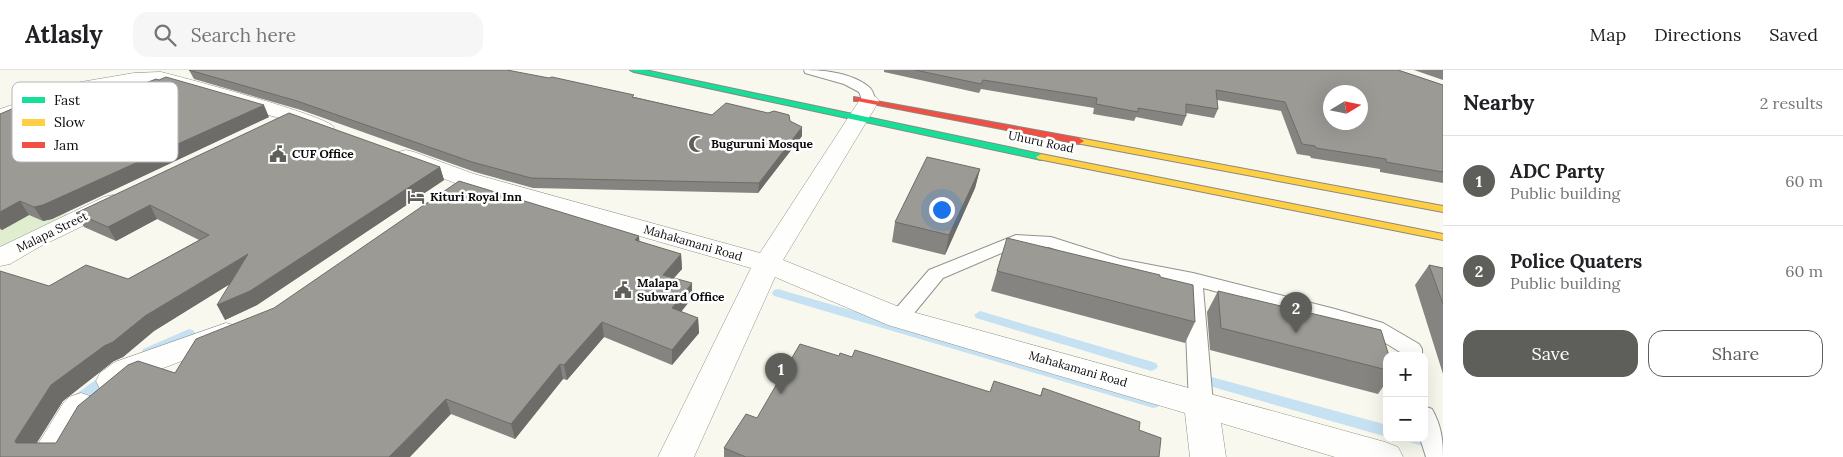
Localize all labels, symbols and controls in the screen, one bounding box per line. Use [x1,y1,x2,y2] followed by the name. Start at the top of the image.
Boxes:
[133,12,483,57] search box
[25,19,103,50] text: Atlasly
[151,21,179,49] icon: search
[191,23,296,47] text: Search here
[1590,23,1626,46] text: Map
[1654,23,1741,46] text: Directions
[1769,23,1818,46] text: Saved
[12,82,178,162] legend
[1323,85,1368,130] north arrow
[1463,89,1534,116] text: Nearby
[54,91,81,109] text: Fast
[1760,93,1823,113] text: 2 results
[54,113,86,131] text: Slow
[1007,127,1075,156] street label: Uhuru Road
[687,134,707,154] mosque icon: Buguruni Mosque
[53,136,79,154] text: Jam
[711,136,814,151] place label: Buguruni Mosque
[268,144,288,164] public building icon: CUF Office
[292,146,354,161] place label: CUF Office
[1510,159,1605,183] text: ADC Party
[1476,171,1482,191] text: 1
[1785,171,1823,191] text: 60 m
[1510,183,1620,203] text: Public building
[406,187,426,207] hotel icon: Kituri Royal Inn
[430,189,522,204] place label: Kituri Royal Inn
[929,197,955,223] your location
[14,208,90,255] street label: Malapa Street
[642,221,744,264] street label: Mahakamani Road
[1510,249,1642,273] text: Police Quaters
[1475,261,1483,281] text: 2
[1785,261,1823,281] text: 60 m
[1510,273,1620,293] text: Public building
[637,275,725,304] place label: Malapa Subward Office
[613,280,633,300] public building icon: Malapa Subward Office
[1280,292,1312,333] pin: 2
[1463,330,1638,377] button: Save
[1648,330,1823,377] button: Share
[1027,347,1129,390] street label: Mahakamani Road
[1383,352,1428,442] map controls
[1383,352,1428,397] button: +
[765,353,797,394] pin: 1
[1383,397,1428,442] button: −

